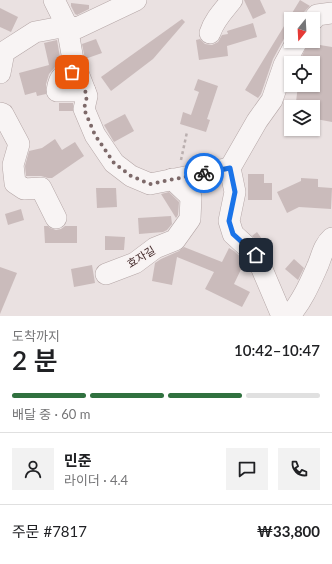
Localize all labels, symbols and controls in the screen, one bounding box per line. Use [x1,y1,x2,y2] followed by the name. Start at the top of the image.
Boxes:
[284,12,320,48] north arrow
[284,12,320,136] map controls
[55,55,89,89] pin
[284,56,320,92] button: locate
[61,61,83,83] icon: bag
[284,100,320,136] button: layers
[184,153,224,193] courier
[193,162,215,184] icon: bike
[239,238,273,272] pin
[124,243,157,270] street label: 효자길
[245,244,267,266] icon: home
[12,328,60,344] text: 도착까지
[234,341,320,359] text: 10:42–10:47
[12,344,57,376] text: 2 분
[12,406,90,422] text: 배달 중 · 60 m
[12,448,54,490] button: person
[226,448,268,490] button: chat
[278,448,320,490] button: phone
[64,451,92,469] text: 민준
[64,472,128,488] text: 라이더 · 4.4
[12,522,87,540] text: 주문 #7817
[257,522,320,540] text: ₩33,800

